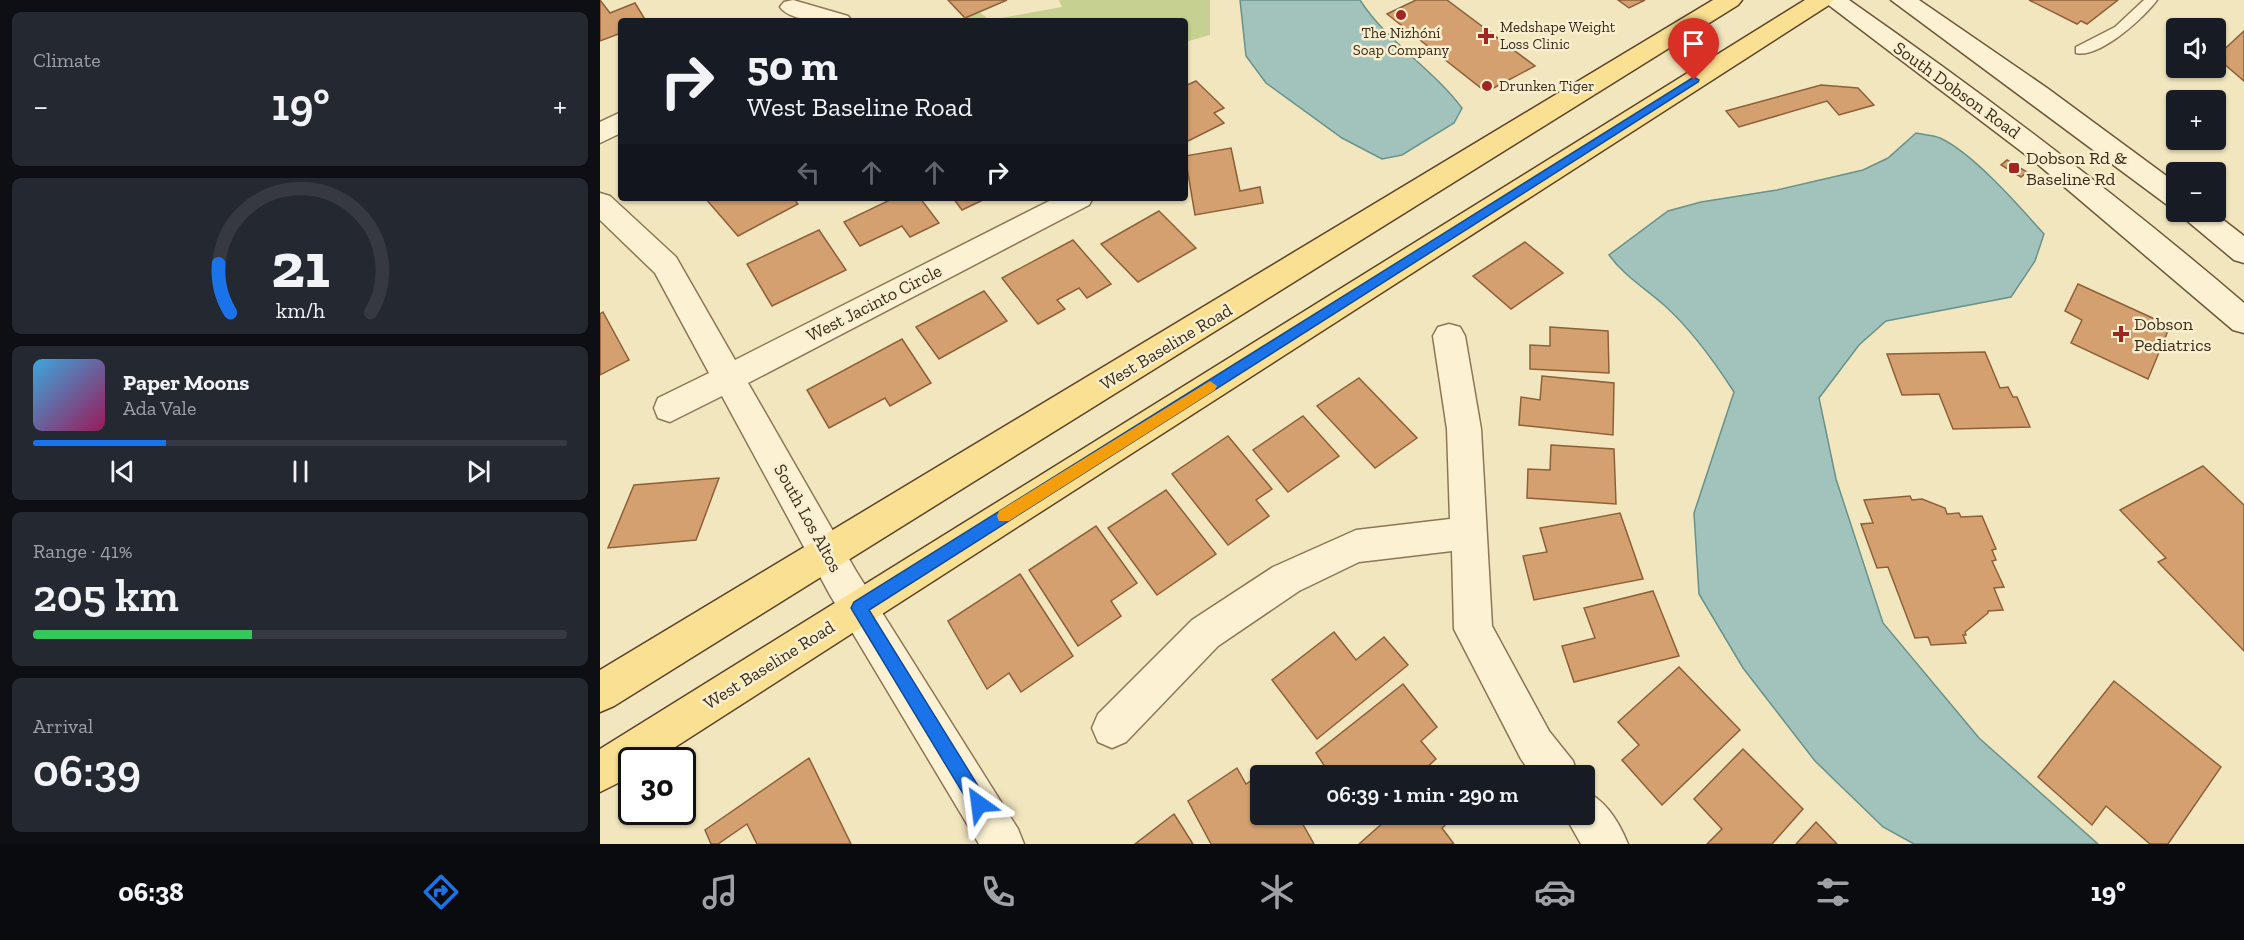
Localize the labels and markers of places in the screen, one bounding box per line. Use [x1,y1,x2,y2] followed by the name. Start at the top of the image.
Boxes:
[1394,8,1408,22] marker: The Nizhóní Soap Company
[1500,18,1616,53] place label: Medshape Weight Loss Clinic
[1668,18,1719,80] pin
[1353,24,1449,59] place label: The Nizhóní Soap Company
[1477,27,1495,45] marker: Medshape Weight Loss Clinic
[1499,77,1594,95] place label: Drunken Tiger
[1480,79,1494,93] marker: Drunken Tiger
[2026,147,2127,190] place label: Dobson Rd & Baseline Rd
[2007,161,2021,175] marker: Dobson Rd & Baseline Rd
[2134,313,2212,356] place label: Dobson Pediatrics
[2112,325,2130,343] marker: Dobson Pediatrics

